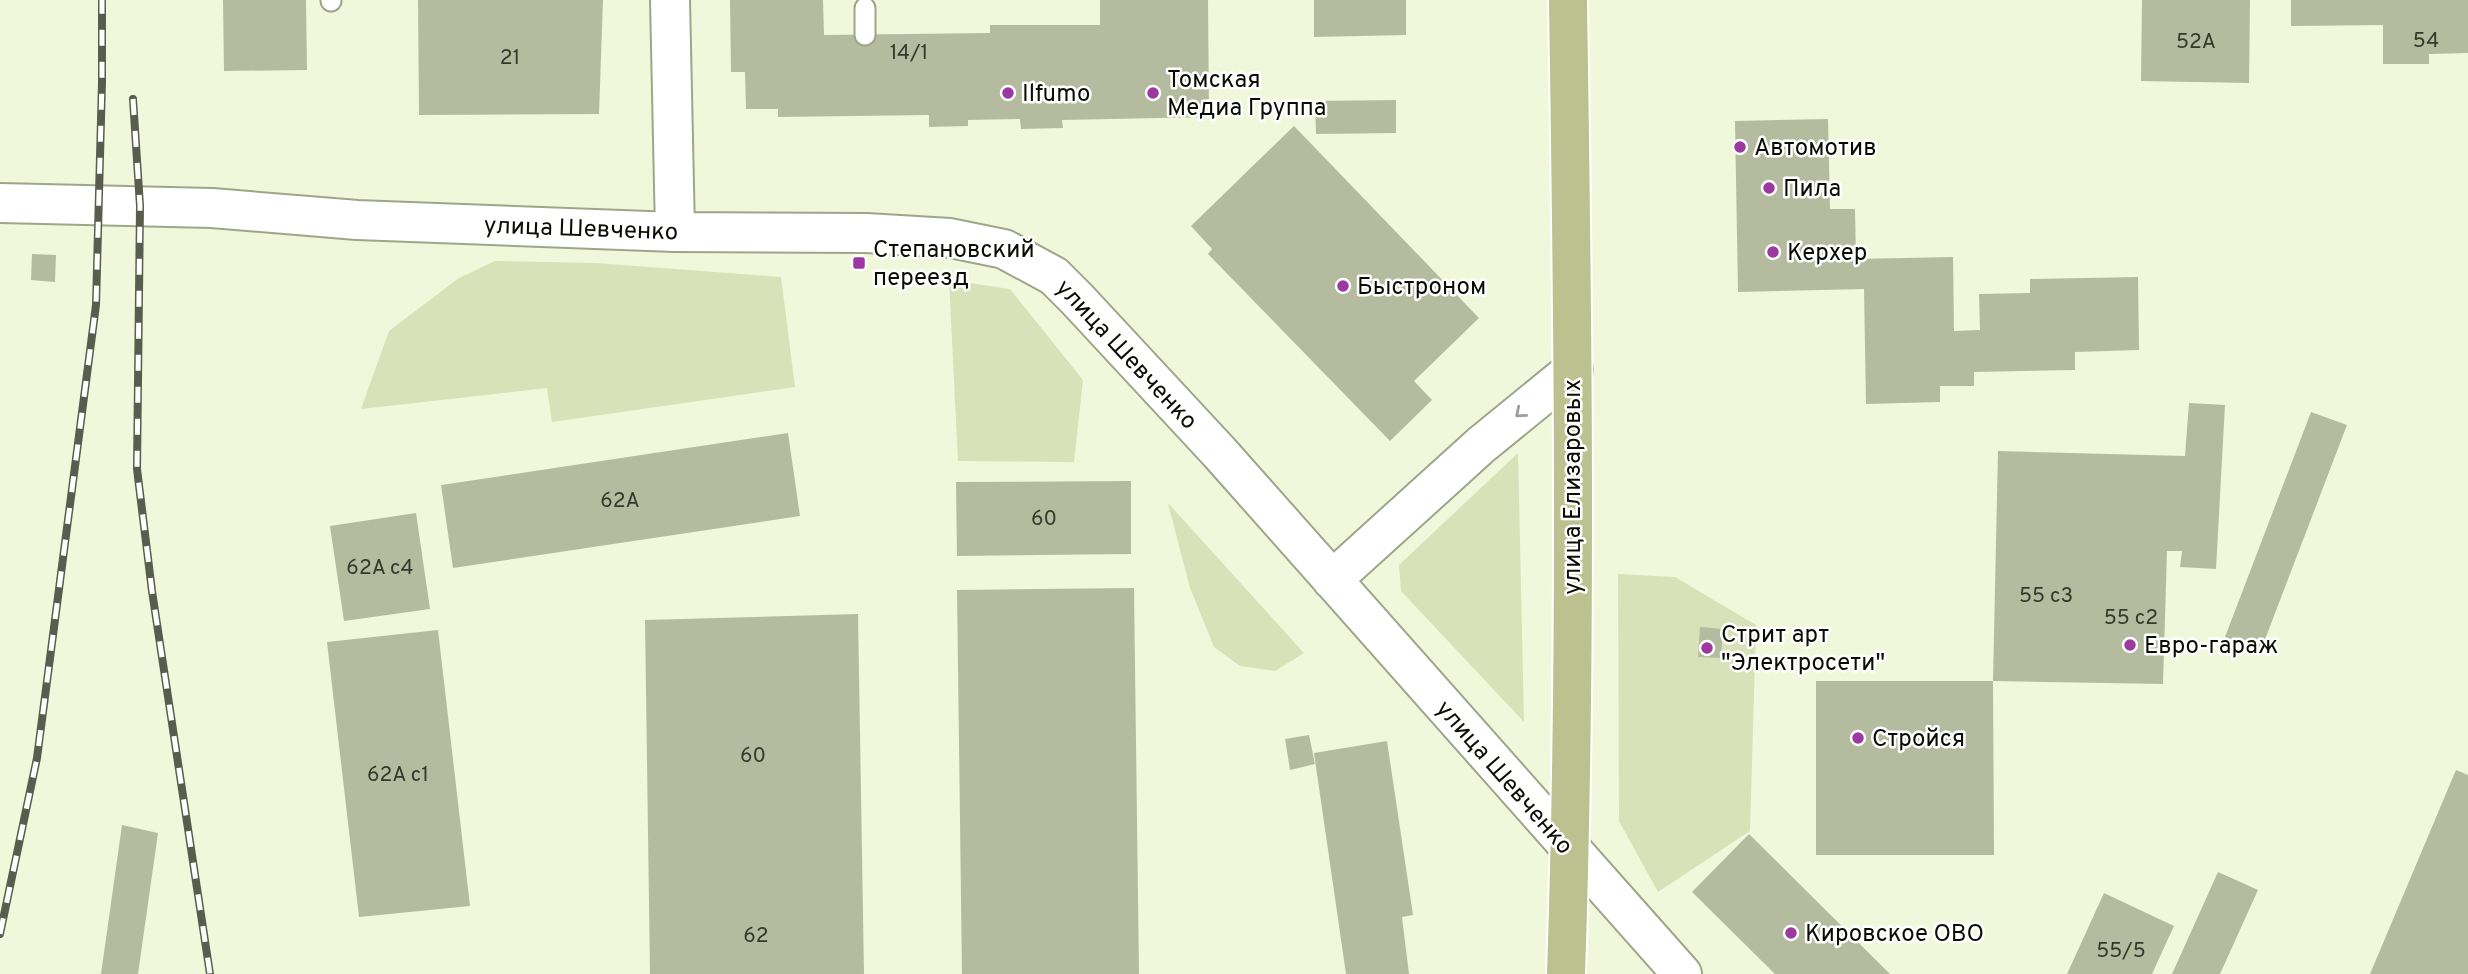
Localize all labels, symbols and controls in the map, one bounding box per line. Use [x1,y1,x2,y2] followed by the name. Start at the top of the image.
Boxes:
[2413,28,2439,55] house number: 54
[2176,29,2216,56] house number: 52А
[890,40,928,67] house number: 14/1
[500,45,520,72] house number: 21
[1167,66,1327,124] place label: Томская Медиа Группа
[1022,80,1090,110] place label: Ilfumo
[1000,85,1016,101] marker: Ilfumo
[1145,85,1161,101] marker: Томская Медиа Группа
[1754,134,1877,164] place label: Автомотив
[1732,139,1748,155] marker: Автомотив
[1783,175,1841,205] place label: Пила
[1761,180,1777,196] marker: Пила
[483,212,679,248] street label: улица Шевченко
[873,236,1035,294] place label: Степановский переезд
[1787,239,1867,269] place label: Керхер
[1765,244,1781,260] marker: Керхер
[851,255,867,271] marker: Степановский переезд
[1357,273,1486,303] place label: Быстроном
[1048,274,1203,437] street label: улица Шевченко
[1335,278,1351,294] marker: Быстроном
[1559,379,1589,595] street label: улица Елизаровых
[1515,405,1528,417] one-way arrow
[600,488,640,515] house number: 62А
[1031,506,1057,533] house number: 60
[346,555,414,582] house number: 62А с4
[2019,583,2073,610] house number: 55 с3
[2104,605,2158,632] house number: 55 с2
[1721,621,1885,679] place label: Стрит арт "Электросети"
[2144,632,2278,662] place label: Евро-гараж
[2122,637,2138,653] marker: Евро-гараж
[1699,640,1715,656] marker: Стрит арт "Электросети"
[1428,695,1579,862] street label: улица Шевченко
[1872,725,1965,755] place label: Стройся
[1850,730,1866,746] marker: Стройся
[740,743,766,770] house number: 60
[367,762,429,789] house number: 62А с1
[1805,920,1984,950] place label: Кировское ОВО
[743,923,769,950] house number: 62
[1783,925,1799,941] marker: Кировское ОВО
[2096,938,2146,965] house number: 55/5

